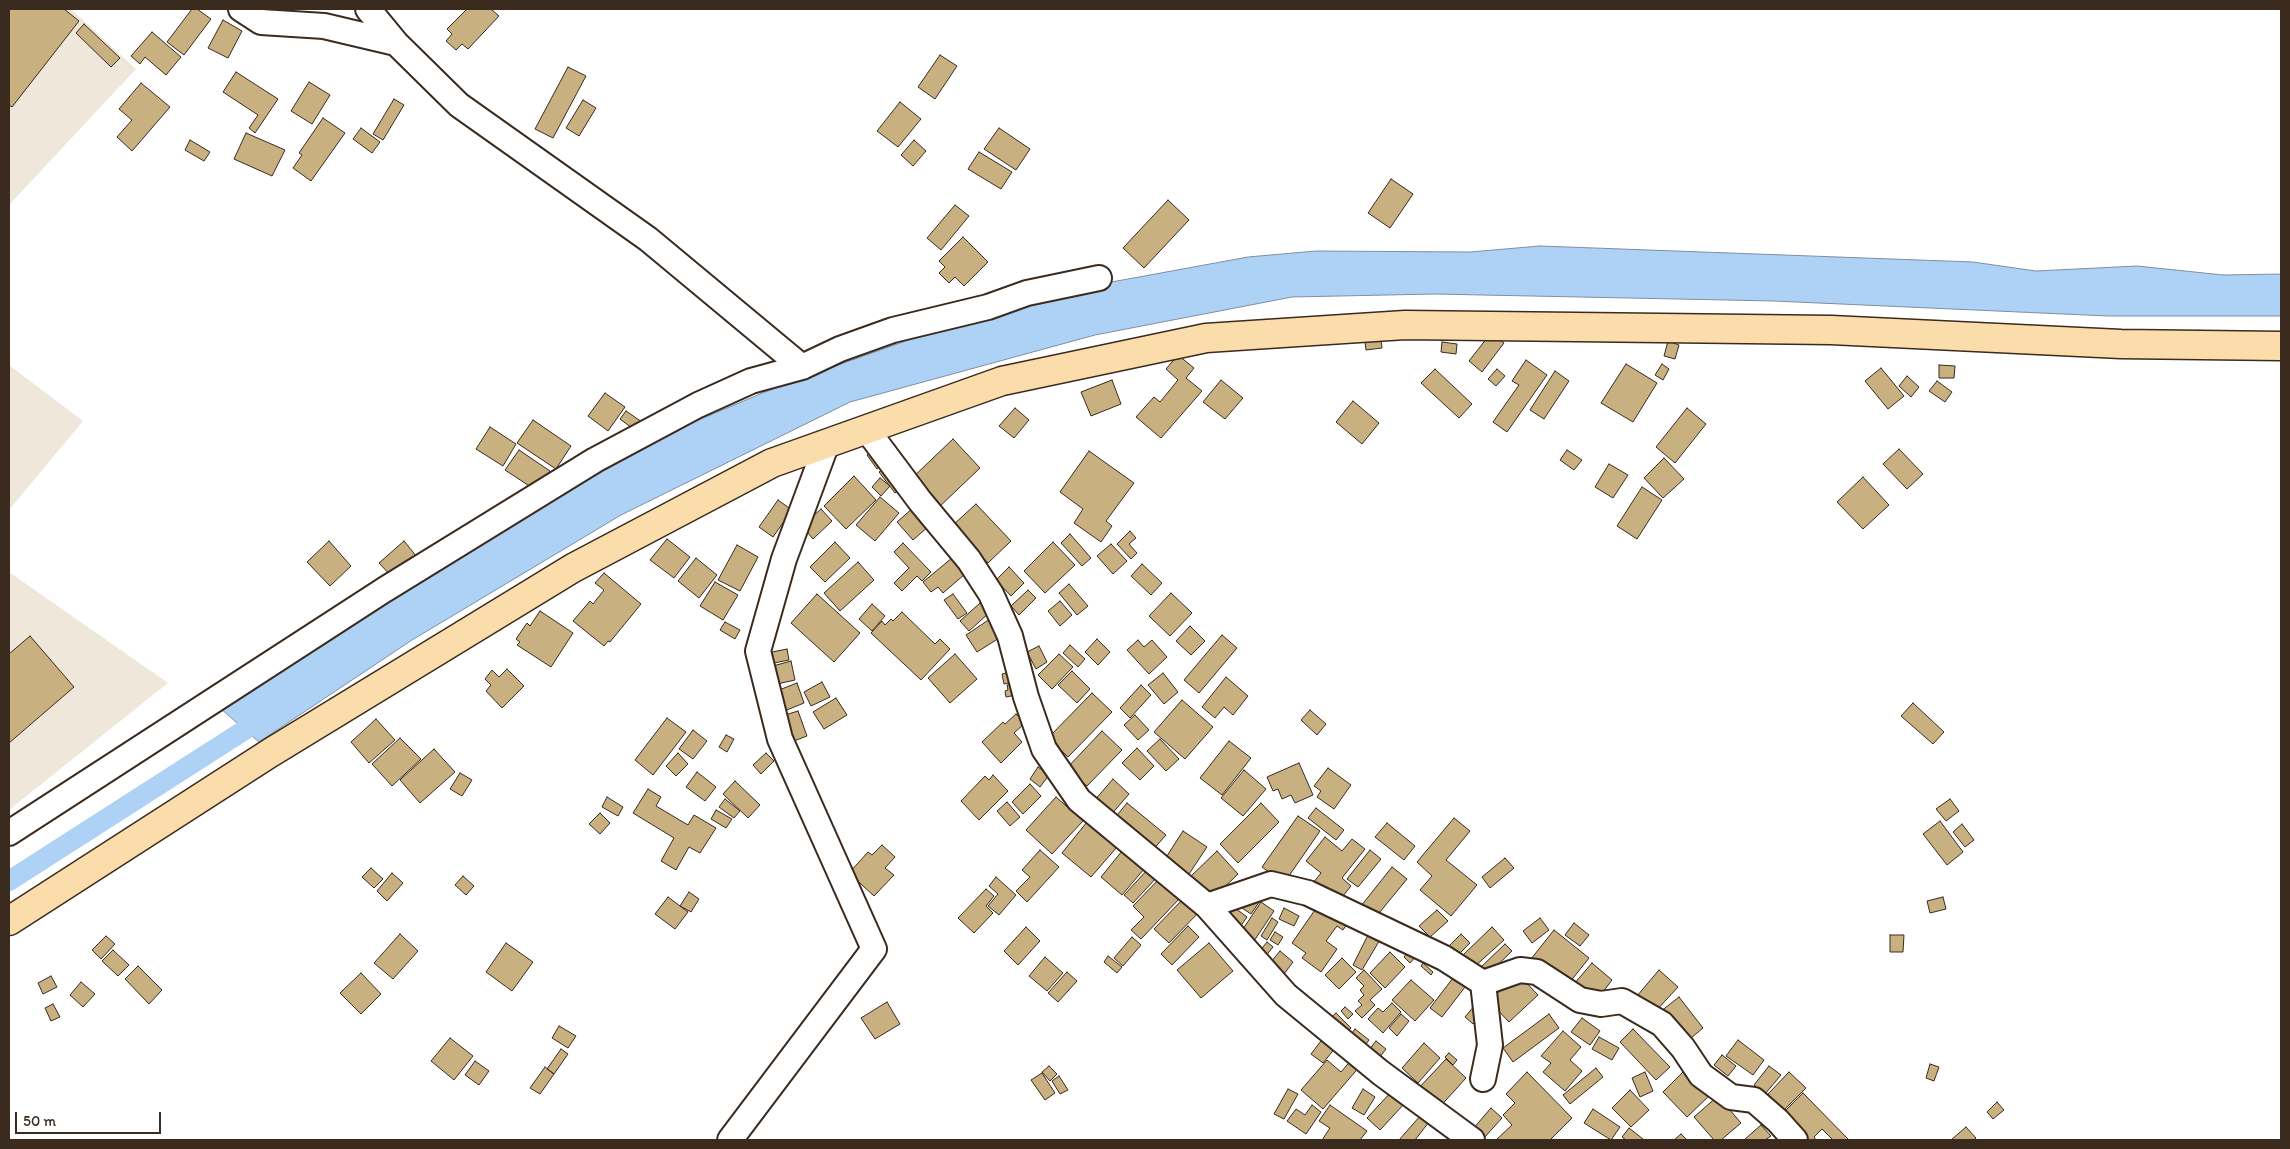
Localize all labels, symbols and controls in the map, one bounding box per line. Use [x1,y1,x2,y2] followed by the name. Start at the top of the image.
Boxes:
[18,1102,164,1134] scale bar
[23,1112,56,1130] text: 50 m

